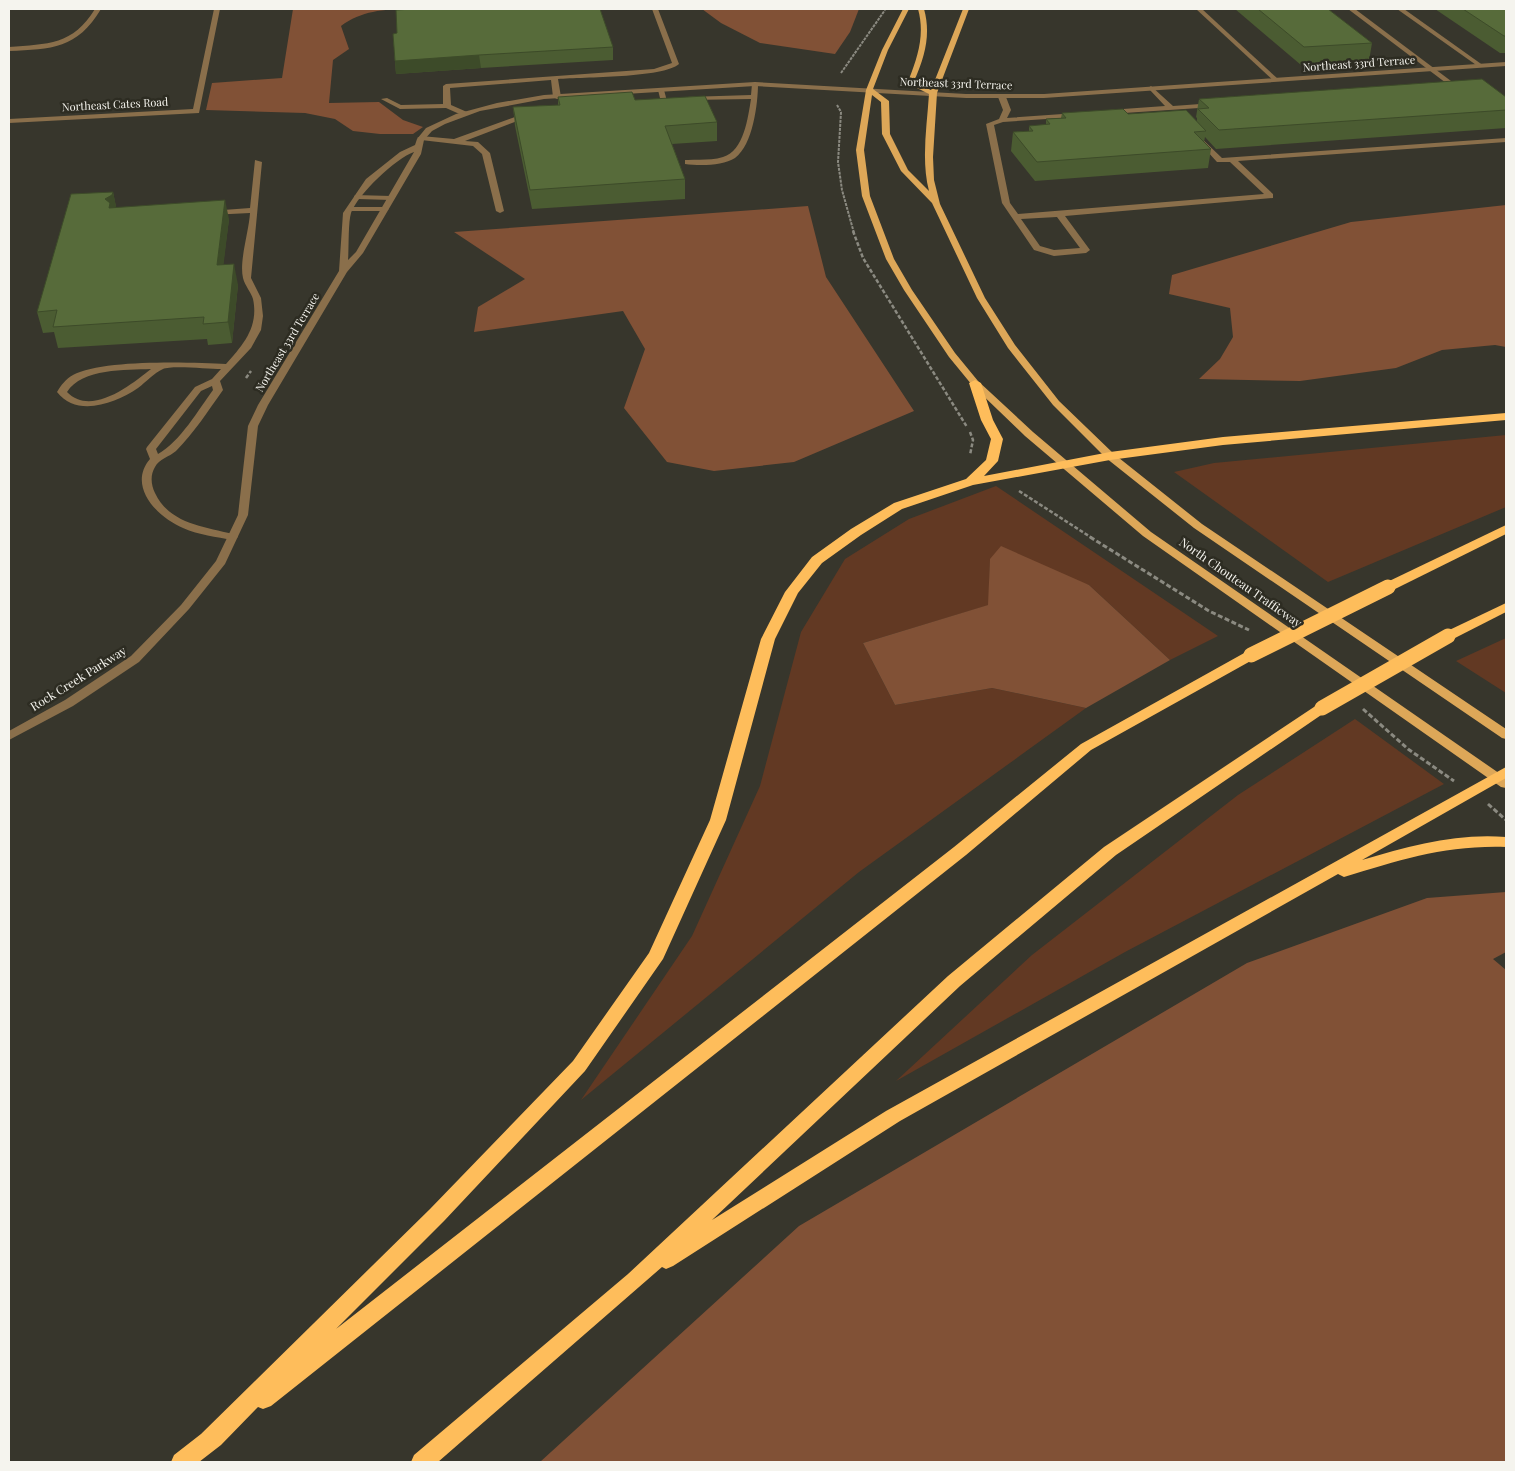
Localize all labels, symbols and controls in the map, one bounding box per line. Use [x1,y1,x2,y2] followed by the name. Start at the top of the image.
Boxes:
[1302,52,1416,74] street label: Northeast 33rd Terrace
[899,74,1013,92] street label: Northeast 33rd Terrace
[61,94,169,114] street label: Northeast Cates Road
[252,289,323,394] street label: Northeast 33rd Terrace
[1176,533,1306,631] street label: North Chouteau Trafficway
[27,642,129,714] street label: Rock Creek Parkway

